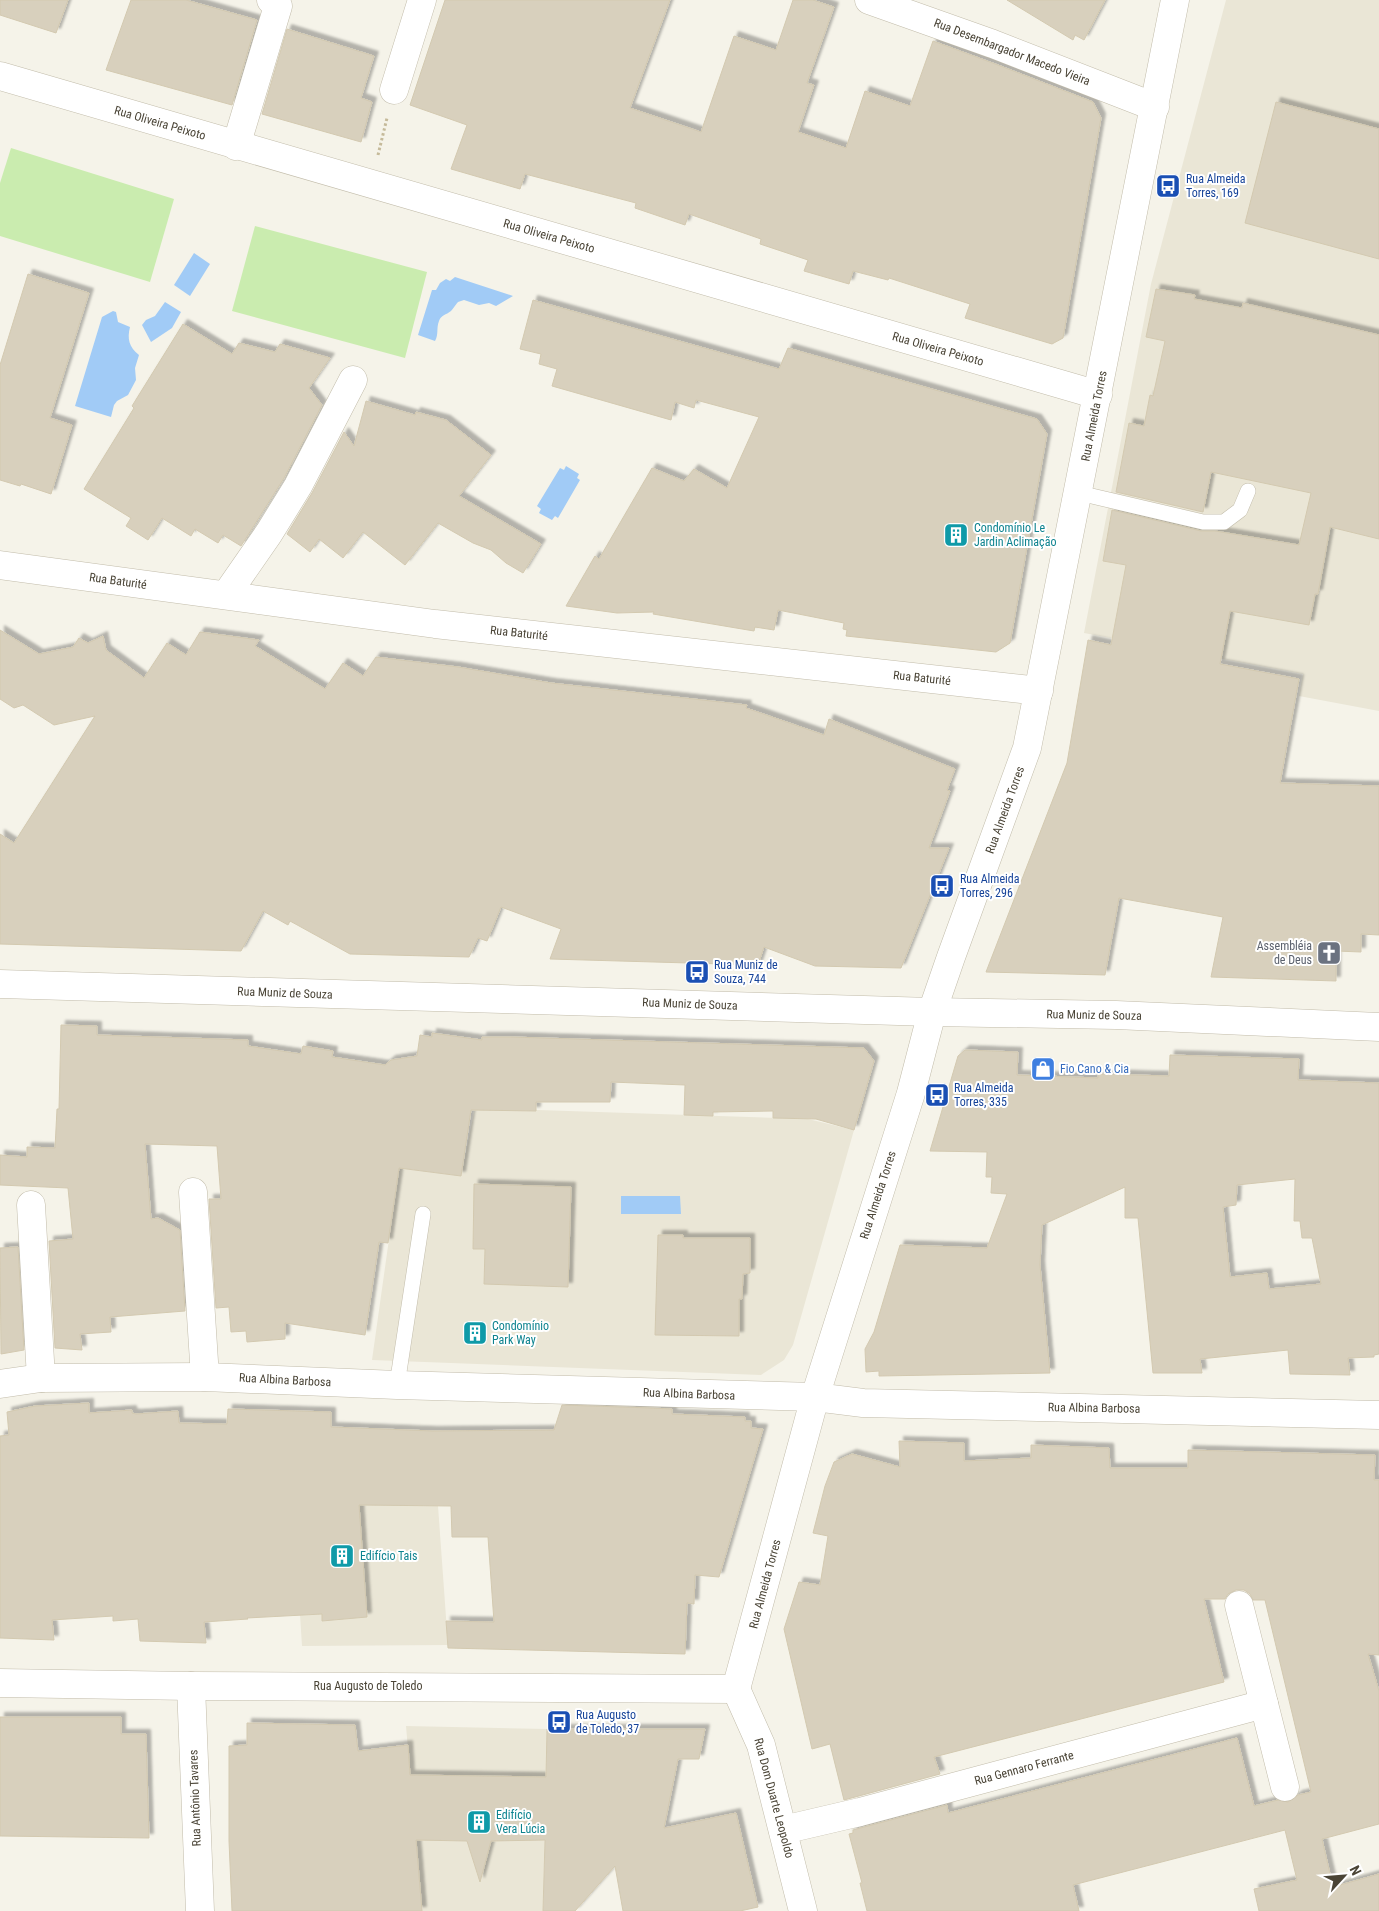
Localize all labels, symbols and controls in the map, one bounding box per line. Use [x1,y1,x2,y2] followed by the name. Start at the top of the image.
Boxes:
[932,16,1092,88] street label: Rua Desembargador Macedo Vieira
[113,103,207,143] street label: Rua Oliveira Peixoto
[1186,172,1246,200] place label: Rua Almeida Torres, 169
[1155,173,1181,199] bus stop icon: Rua Almeida Torres, 169
[502,216,596,256] street label: Rua Oliveira Peixoto
[891,329,985,369] street label: Rua Oliveira Peixoto
[1078,370,1110,462] street label: Rua Almeida Torres
[974,521,1056,549] place label: Condomínio Le Jardin Aclimação
[943,522,969,548] building icon: Condomínio Le Jardin Aclimação
[88,570,148,592] street label: Rua Baturité
[489,623,549,643] street label: Rua Baturité
[892,668,952,688] street label: Rua Baturité
[983,764,1027,856] street label: Rua Almeida Torres
[960,872,1020,900] place label: Rua Almeida Torres, 296
[929,873,955,899] bus stop icon: Rua Almeida Torres, 296
[1257,939,1312,967] place label: Assembléia de Deus
[1316,940,1342,966] church icon: Assembléia de Deus
[714,958,778,986] place label: Rua Muniz de Souza, 744
[684,959,710,985] bus stop icon: Rua Muniz de Souza, 744
[237,984,333,1002] street label: Rua Muniz de Souza
[642,995,738,1013] street label: Rua Muniz de Souza
[1046,1007,1142,1023] street label: Rua Muniz de Souza
[1030,1056,1056,1082] shop icon: Fio Cano & Cia
[1060,1062,1129,1076] place label: Fio Cano & Cia
[954,1081,1014,1109] place label: Rua Almeida Torres, 335
[924,1082,950,1108] bus stop icon: Rua Almeida Torres, 335
[857,1149,899,1241] street label: Rua Almeida Torres
[492,1319,549,1347] place label: Condomínio Park Way
[462,1320,488,1346] building icon: Condomínio Park Way
[238,1371,332,1389] street label: Rua Albina Barbosa
[643,1385,736,1403] street label: Rua Albina Barbosa
[1048,1400,1141,1416] street label: Rua Albina Barbosa
[746,1538,784,1630] street label: Rua Almeida Torres
[329,1543,355,1569] building icon: Edifício Tais
[360,1549,418,1563] place label: Edifício Tais
[314,1679,422,1693] street label: Rua Augusto de Toledo
[576,1708,639,1736] place label: Rua Augusto de Toledo, 37
[546,1709,572,1735] bus stop icon: Rua Augusto de Toledo, 37
[751,1736,797,1860] street label: Rua Dom Duarte Leopoldo
[973,1748,1076,1788] street label: Rua Gennaro Ferrante
[186,1749,204,1847] street label: Rua Antônio Tavares
[496,1808,546,1836] place label: Edifício Vera Lúcia
[466,1809,492,1835] building icon: Edifício Vera Lúcia
[1319,1851,1369,1901] north arrow
[1347,1863,1365,1878] text: N

